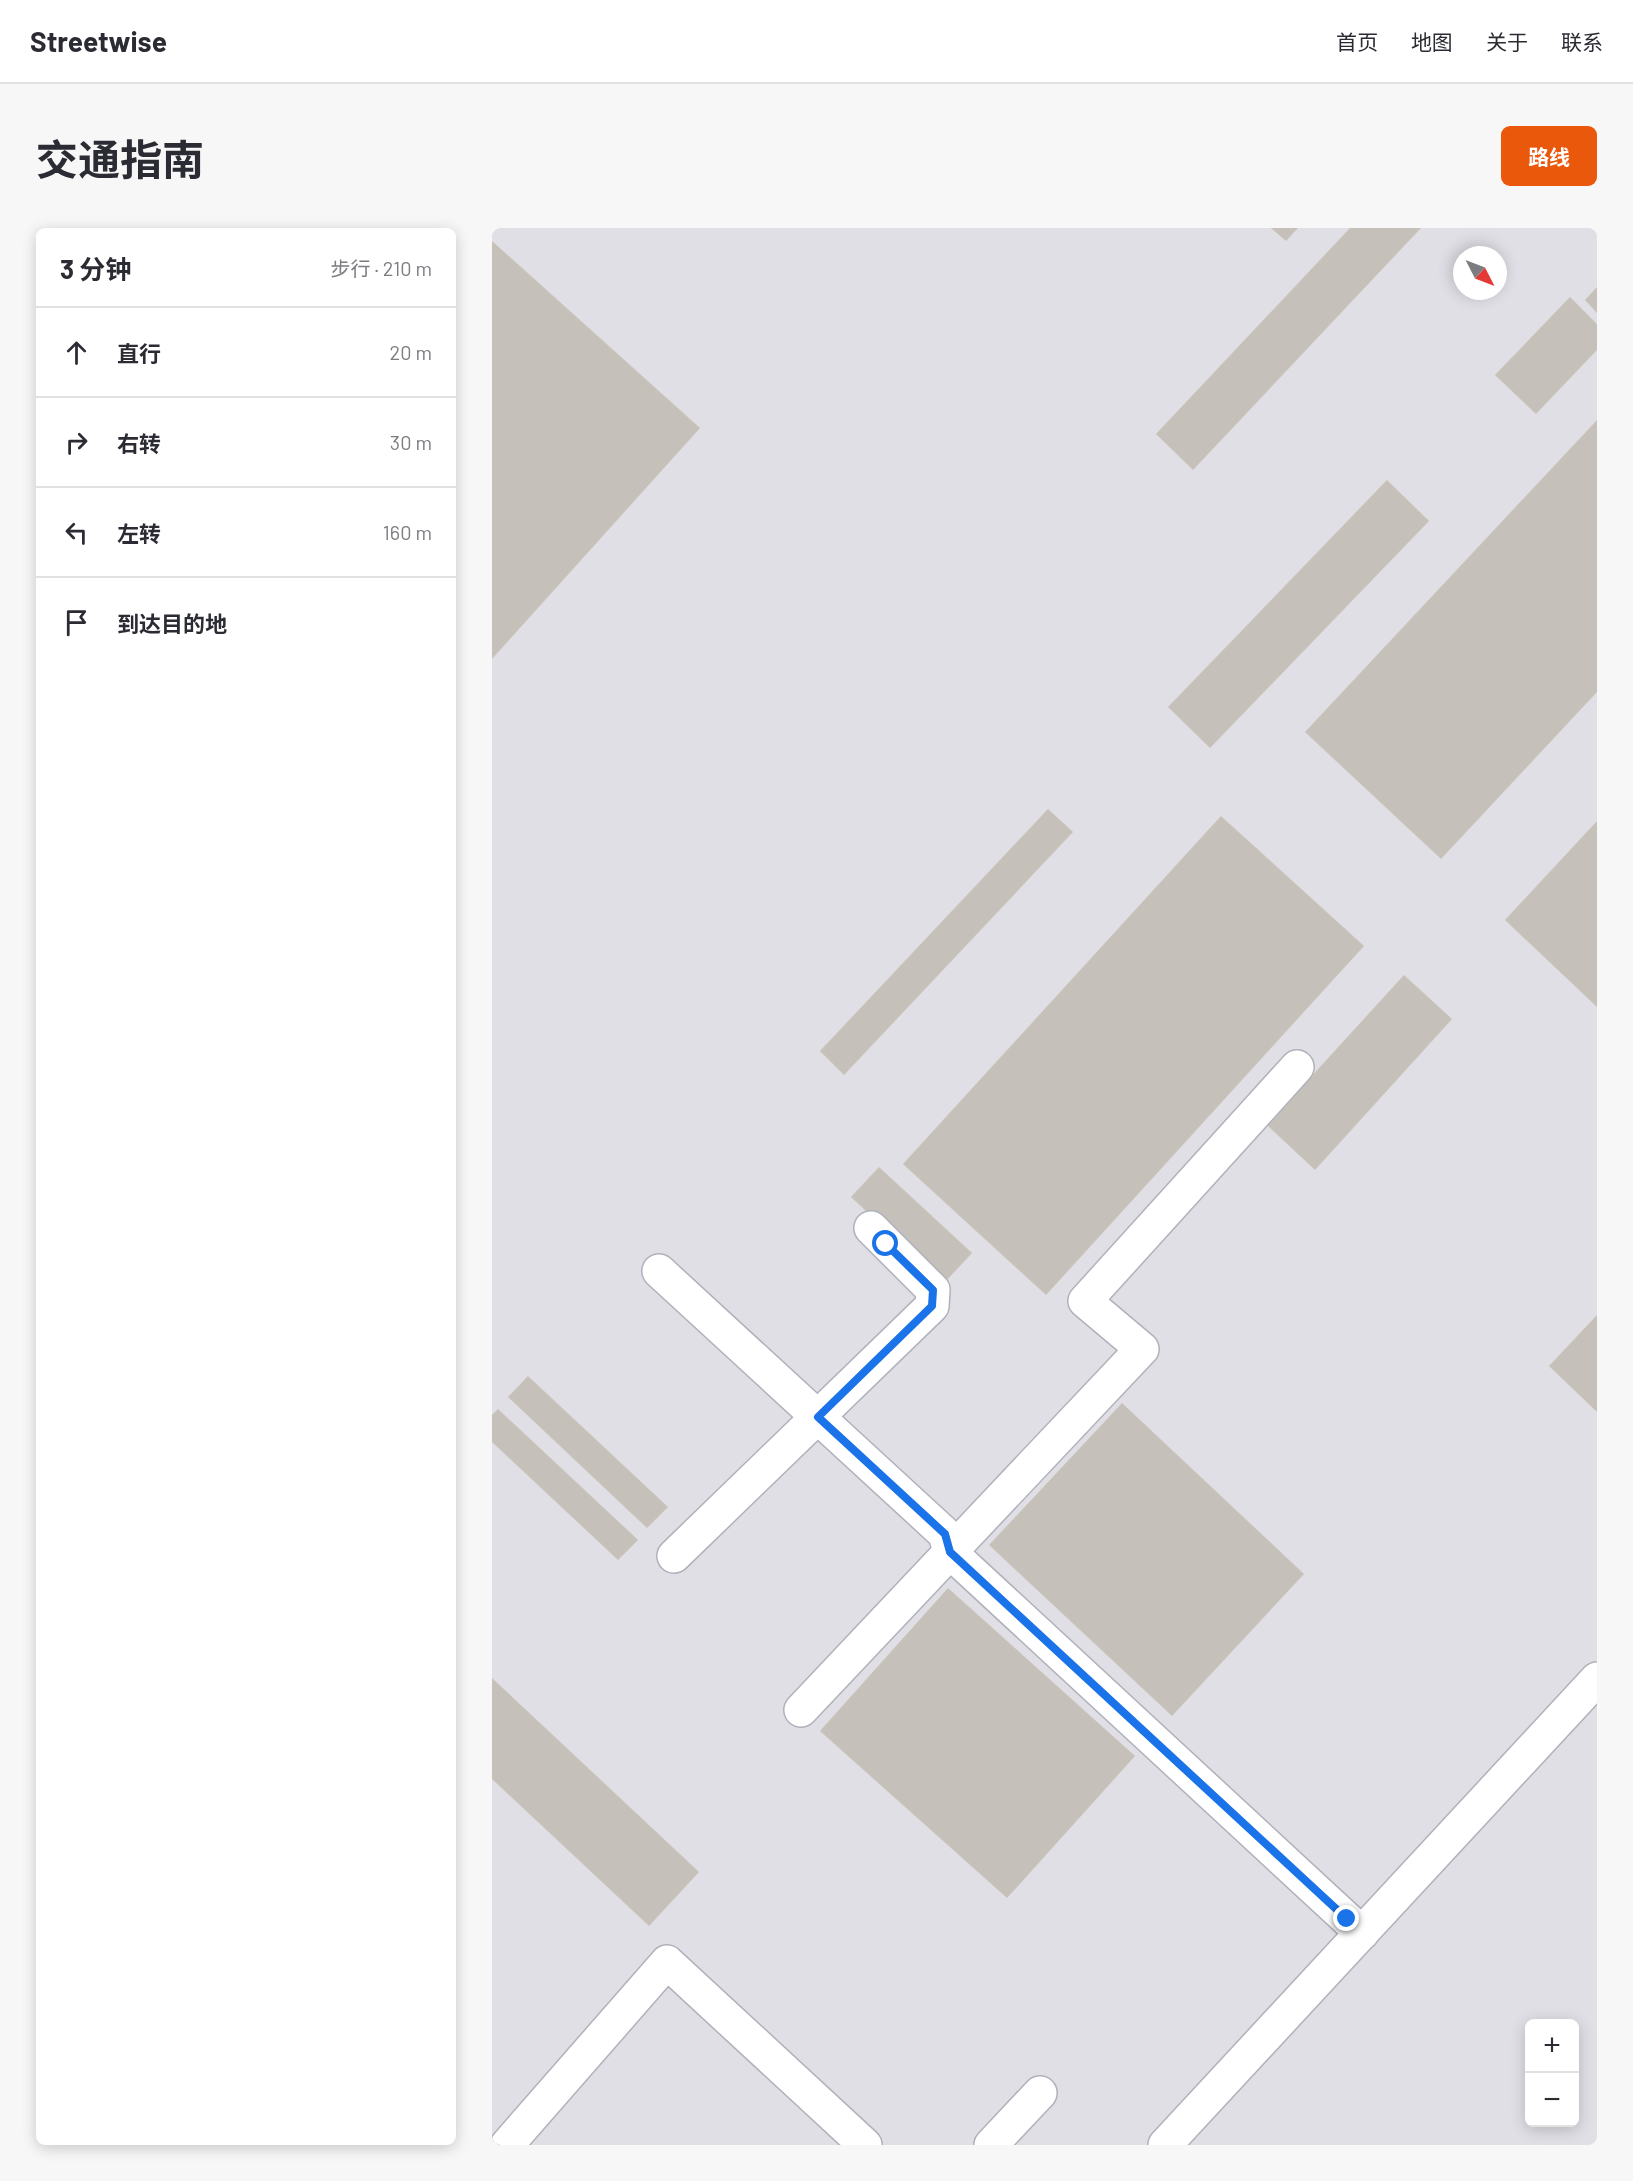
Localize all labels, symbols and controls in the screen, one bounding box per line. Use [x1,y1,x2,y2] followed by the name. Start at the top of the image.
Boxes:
[30,24,167,58] text: Streetwise
[1336,29,1378,54] text: 首页
[1411,29,1453,54] text: 地图
[1486,29,1528,54] text: 关于
[1561,29,1603,54] text: 联系
[1501,126,1597,186] button: 路线
[36,133,204,183] text: 交通指南
[1453,246,1507,300] north arrow
[60,253,131,284] text: 3 分钟
[331,256,432,280] text: 步行 · 210 m
[60,336,93,369] icon: ahead
[117,340,161,366] text: 直行
[389,340,432,364] text: 20 m
[60,426,93,459] icon: right
[117,430,161,456] text: 右转
[390,430,432,454] text: 30 m
[60,516,93,549] icon: left
[117,520,161,546] text: 左转
[383,520,432,544] text: 160 m
[60,606,93,639] icon: arrive
[117,610,227,636] text: 到达目的地
[872,1230,898,1256] route start
[1333,1905,1359,1931] route end
[1525,2019,1579,2127] map controls
[1525,2019,1579,2073] button: +
[1525,2073,1579,2127] button: −

